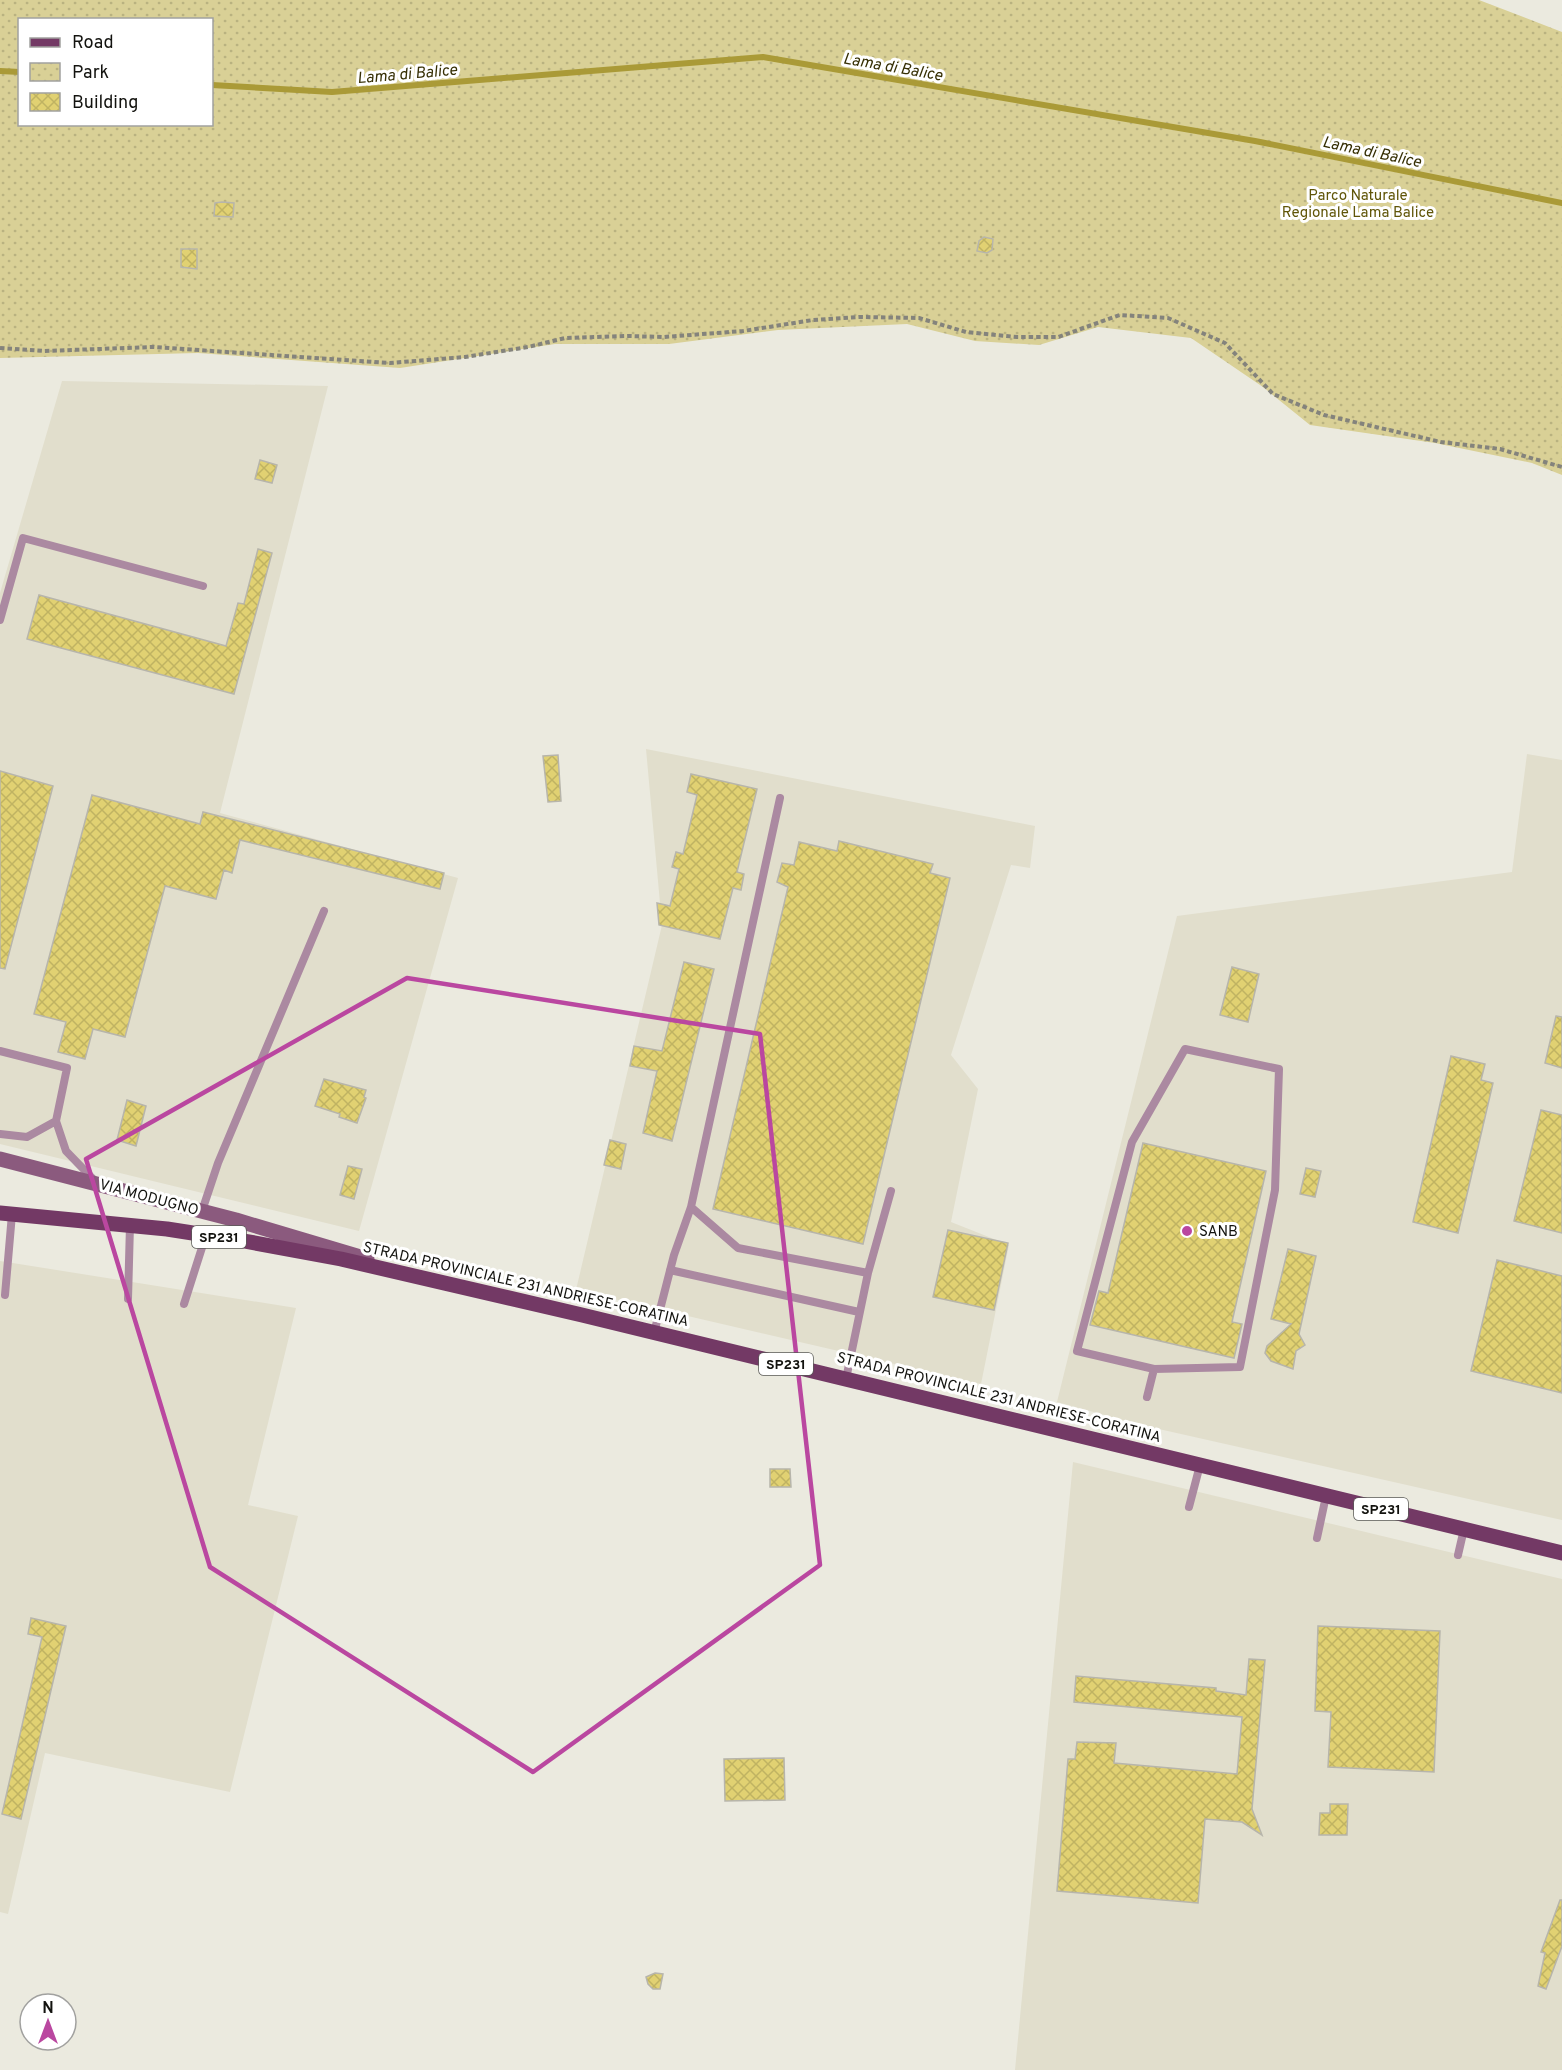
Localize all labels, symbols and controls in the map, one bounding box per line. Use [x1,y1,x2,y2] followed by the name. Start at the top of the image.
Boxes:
[18,18,213,126] legend
[72,32,114,55] text: Road
[841,49,945,87] water label: Lama di Balice
[356,61,459,89] water label: Lama di Balice
[72,62,109,85] text: Park
[72,92,138,115] text: Building
[1320,133,1424,173] water label: Lama di Balice
[1282,187,1434,223] park label: Parco Naturale Regionale Lama Balice
[97,1176,200,1221] street label: VIA MODUGNO
[1199,1223,1238,1242] place label: SANB
[1180,1224,1194,1238] marker: SANB
[192,1226,246,1248] road number: SP231
[361,1239,690,1332] street label: STRADA PROVINCIALE 231 ANDRIESE-CORATINA
[834,1349,1163,1448] street label: STRADA PROVINCIALE 231 ANDRIESE-CORATINA
[759,1353,813,1375] road number: SP231
[1354,1498,1408,1520] road number: SP231
[18,1992,78,2052] north arrow
[42,1999,54,2019] text: N

